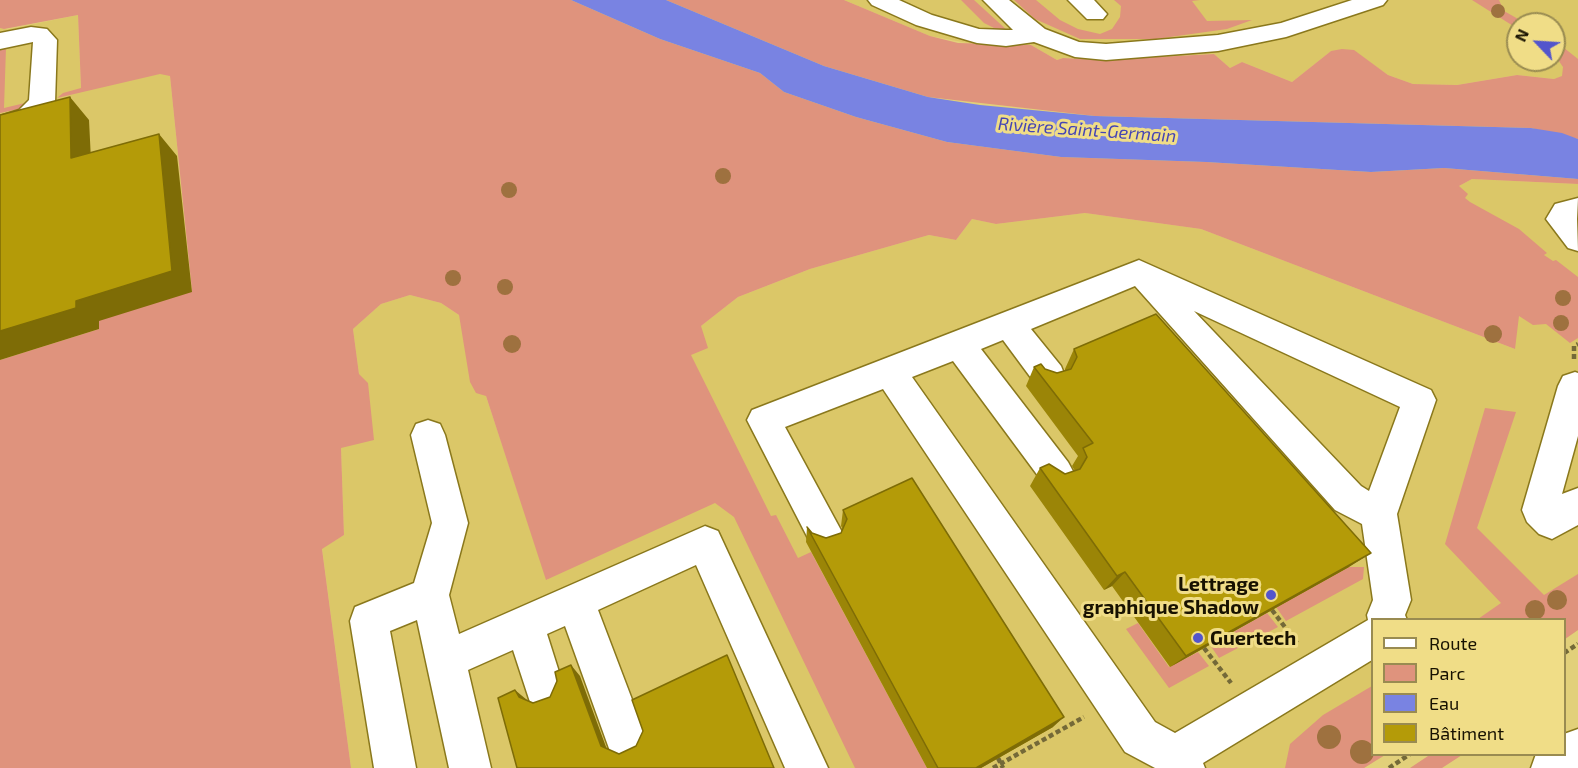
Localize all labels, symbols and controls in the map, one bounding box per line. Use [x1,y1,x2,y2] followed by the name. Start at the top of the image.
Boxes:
[1506,12,1566,72] north arrow
[1510,26,1532,44] text: N
[997,113,1177,147] water label: Rivière Saint-Germain
[1083,572,1259,619] place label: Lettrage graphique Shadow
[1264,588,1278,602] marker: Lettrage graphique Shadow
[1371,618,1566,756] legend
[1210,626,1296,650] place label: Guertech
[1191,631,1205,645] marker: Guertech
[1429,632,1477,654] text: Route
[1429,662,1465,684] text: Parc
[1429,692,1459,714] text: Eau
[1429,722,1504,744] text: Bâtiment

